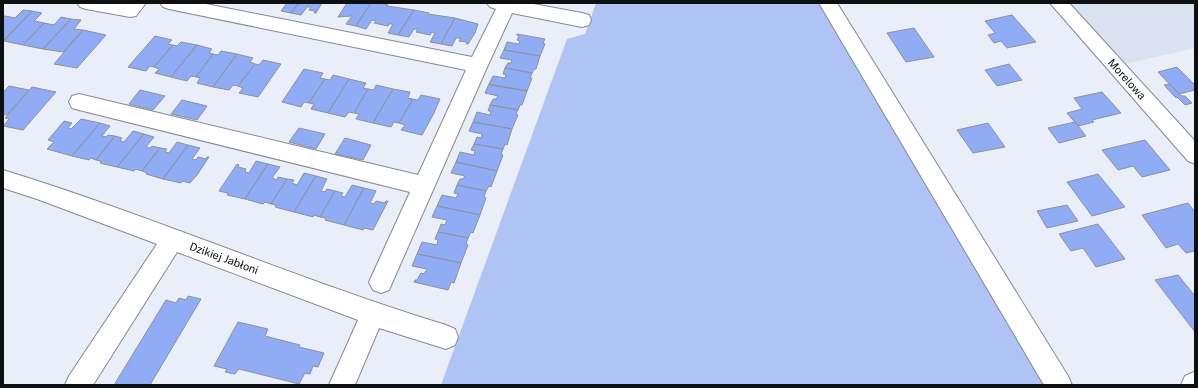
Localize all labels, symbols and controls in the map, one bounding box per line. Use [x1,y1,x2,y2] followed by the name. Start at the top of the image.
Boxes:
[1106,56,1148,102] street label: Morelowa
[188,240,260,276] street label: Dzikiej Jabłoni

